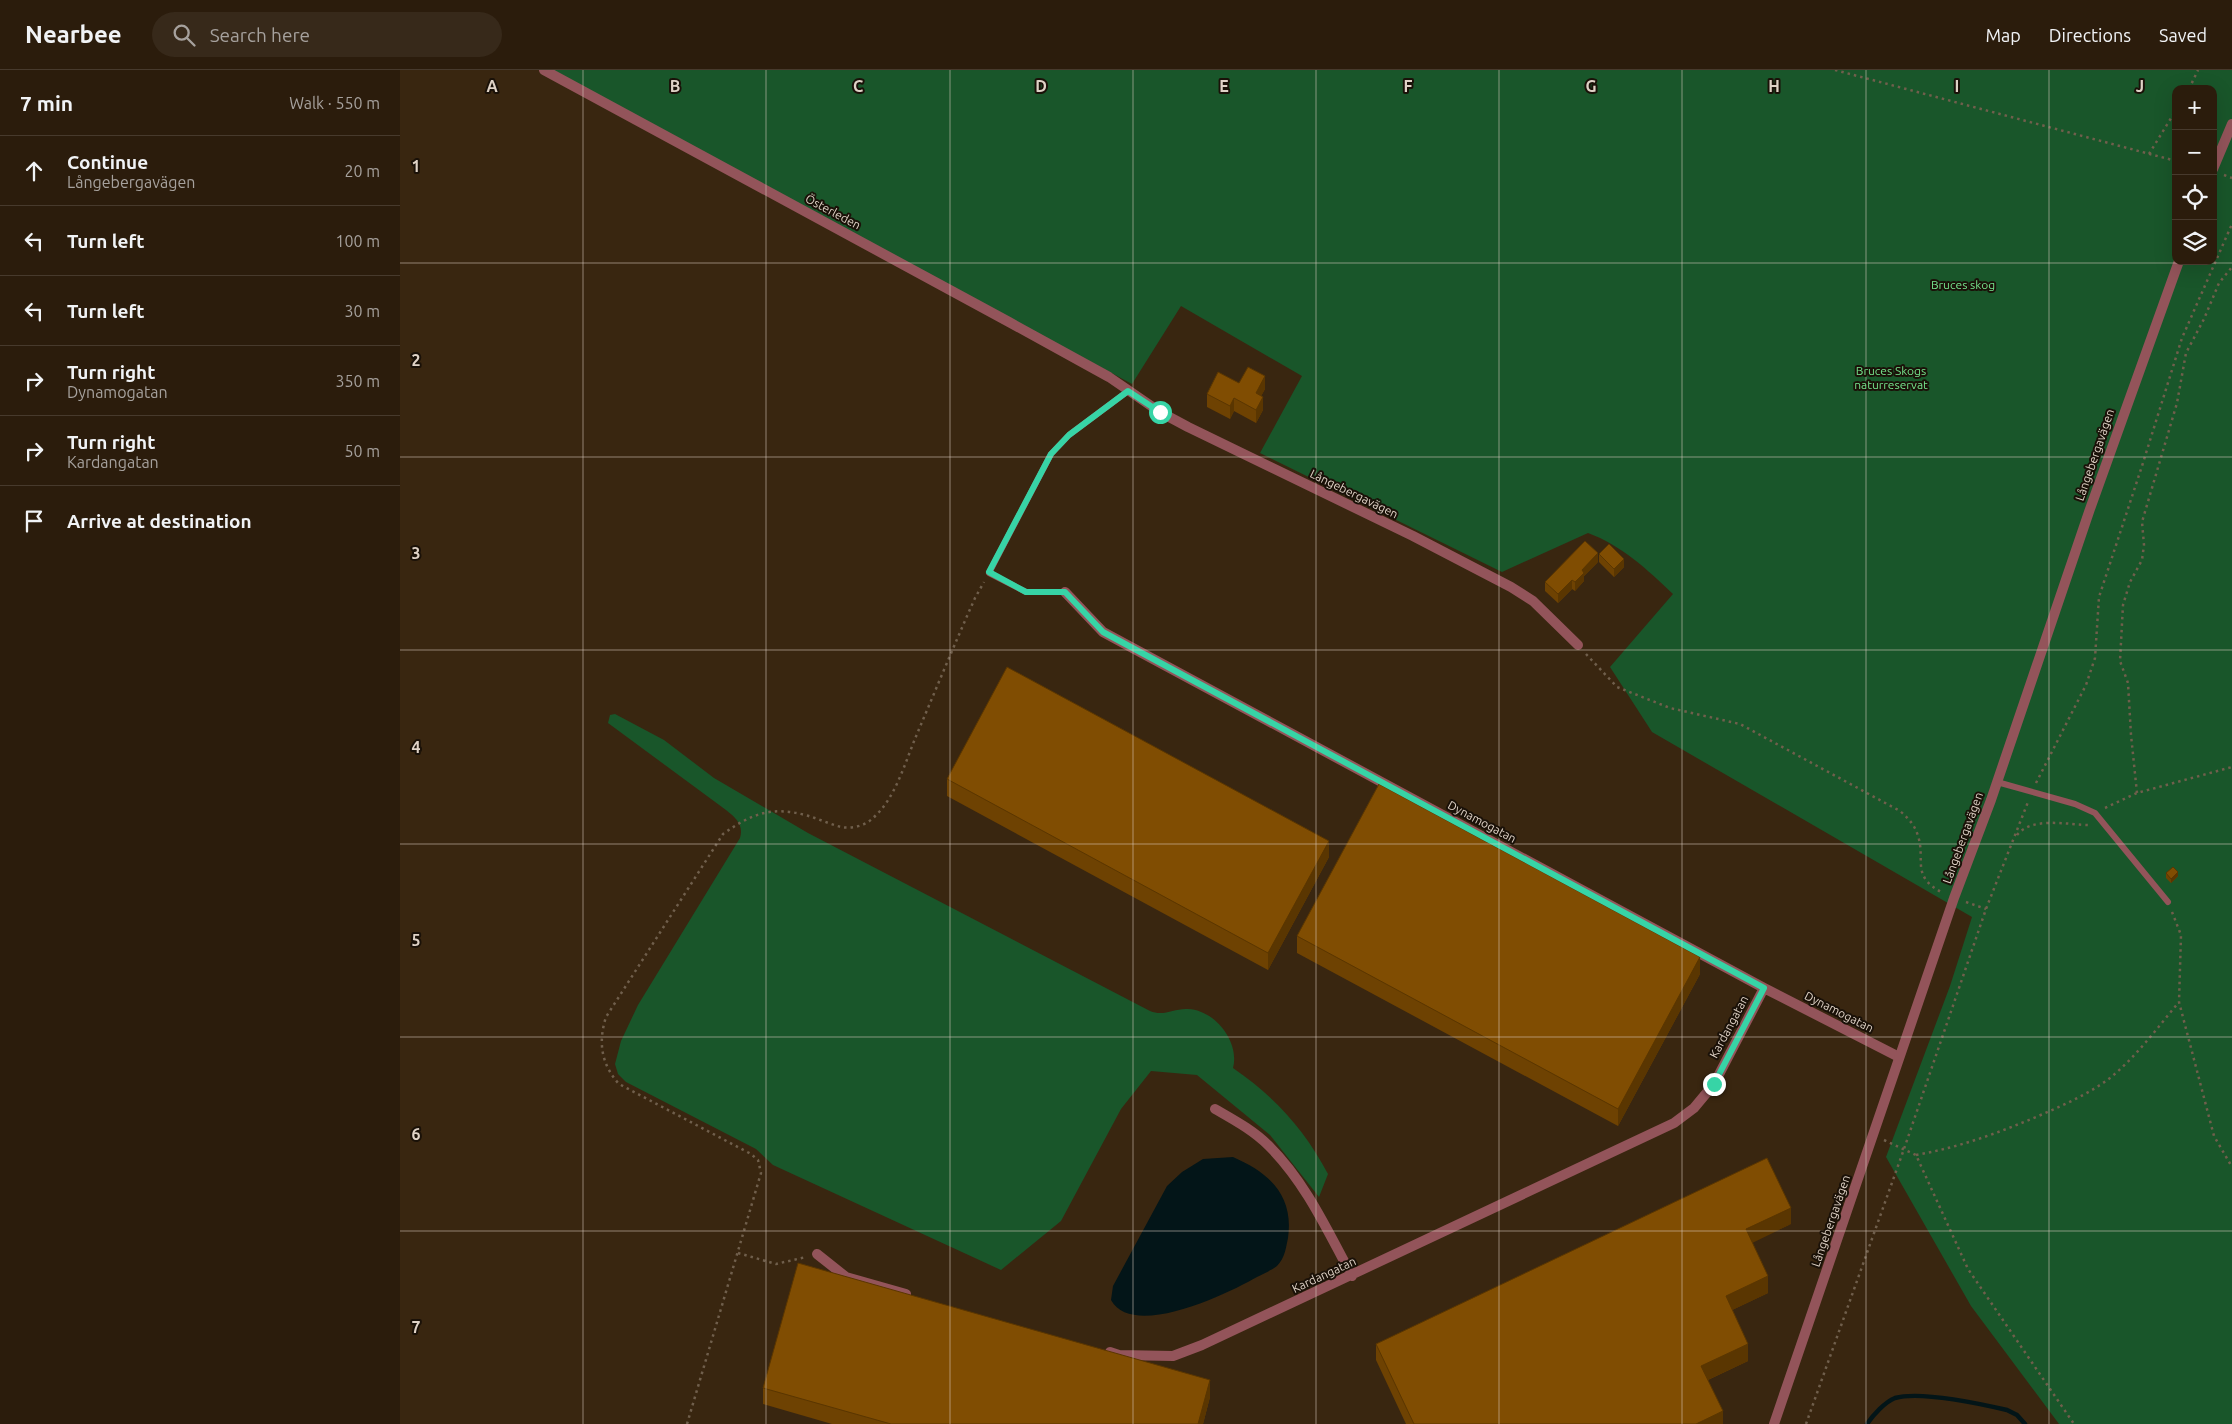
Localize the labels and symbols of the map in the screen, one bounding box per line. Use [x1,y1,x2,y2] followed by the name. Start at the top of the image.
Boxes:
[486,77,498,95] text: A
[670,77,680,95] text: B
[853,77,863,95] text: C
[1035,77,1047,95] text: D
[1219,77,1229,95] text: E
[1404,77,1413,95] text: F
[1585,77,1597,95] text: G
[1768,77,1780,95] text: H
[1955,77,1959,95] text: I
[2136,77,2144,95] text: J
[411,157,421,175] text: 1
[803,192,863,232] street label: Österleden
[1931,278,1995,291] park label: Bruces skog
[411,351,421,369] text: 2
[1854,364,1928,391] park label: Bruces Skogs naturreservat
[1149,401,1172,424] route start
[2073,407,2116,502] street label: Långebergavägen
[1308,467,1400,520] street label: Långebergavägen
[411,544,421,562] text: 3
[411,738,421,756] text: 4
[1940,790,1985,885] street label: Långebergavägen
[1446,798,1519,845] street label: Dynamogatan
[411,931,421,949] text: 5
[1803,989,1876,1034] street label: Dynamogatan
[1707,993,1750,1060] street label: Kardangatan
[1703,1073,1726,1096] route end
[411,1125,421,1143] text: 6
[1809,1173,1852,1268] street label: Långebergavägen
[1290,1254,1358,1295] street label: Kardangatan
[411,1318,421,1336] text: 7

